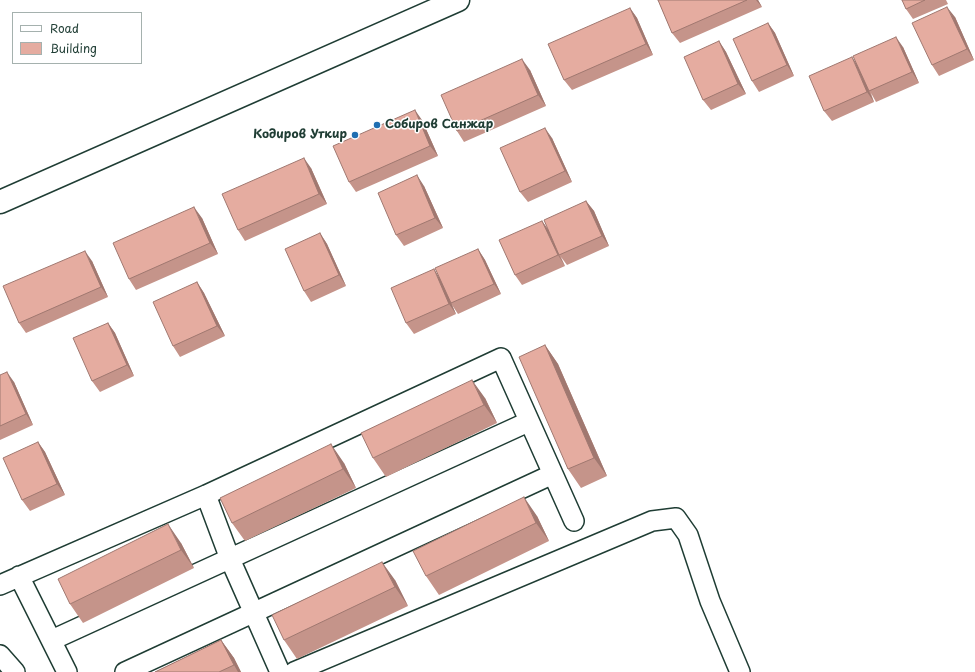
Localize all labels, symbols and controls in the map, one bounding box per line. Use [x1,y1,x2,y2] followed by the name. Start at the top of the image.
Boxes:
[12,12,142,64] legend
[50,19,79,37] text: Road
[50,39,97,57] text: Building
[385,118,493,132] place label: Собиров Санжар
[372,120,382,130] marker: Собиров Санжар
[253,128,347,142] place label: Кодиров Уткир
[350,130,360,140] marker: Кодиров Уткир

